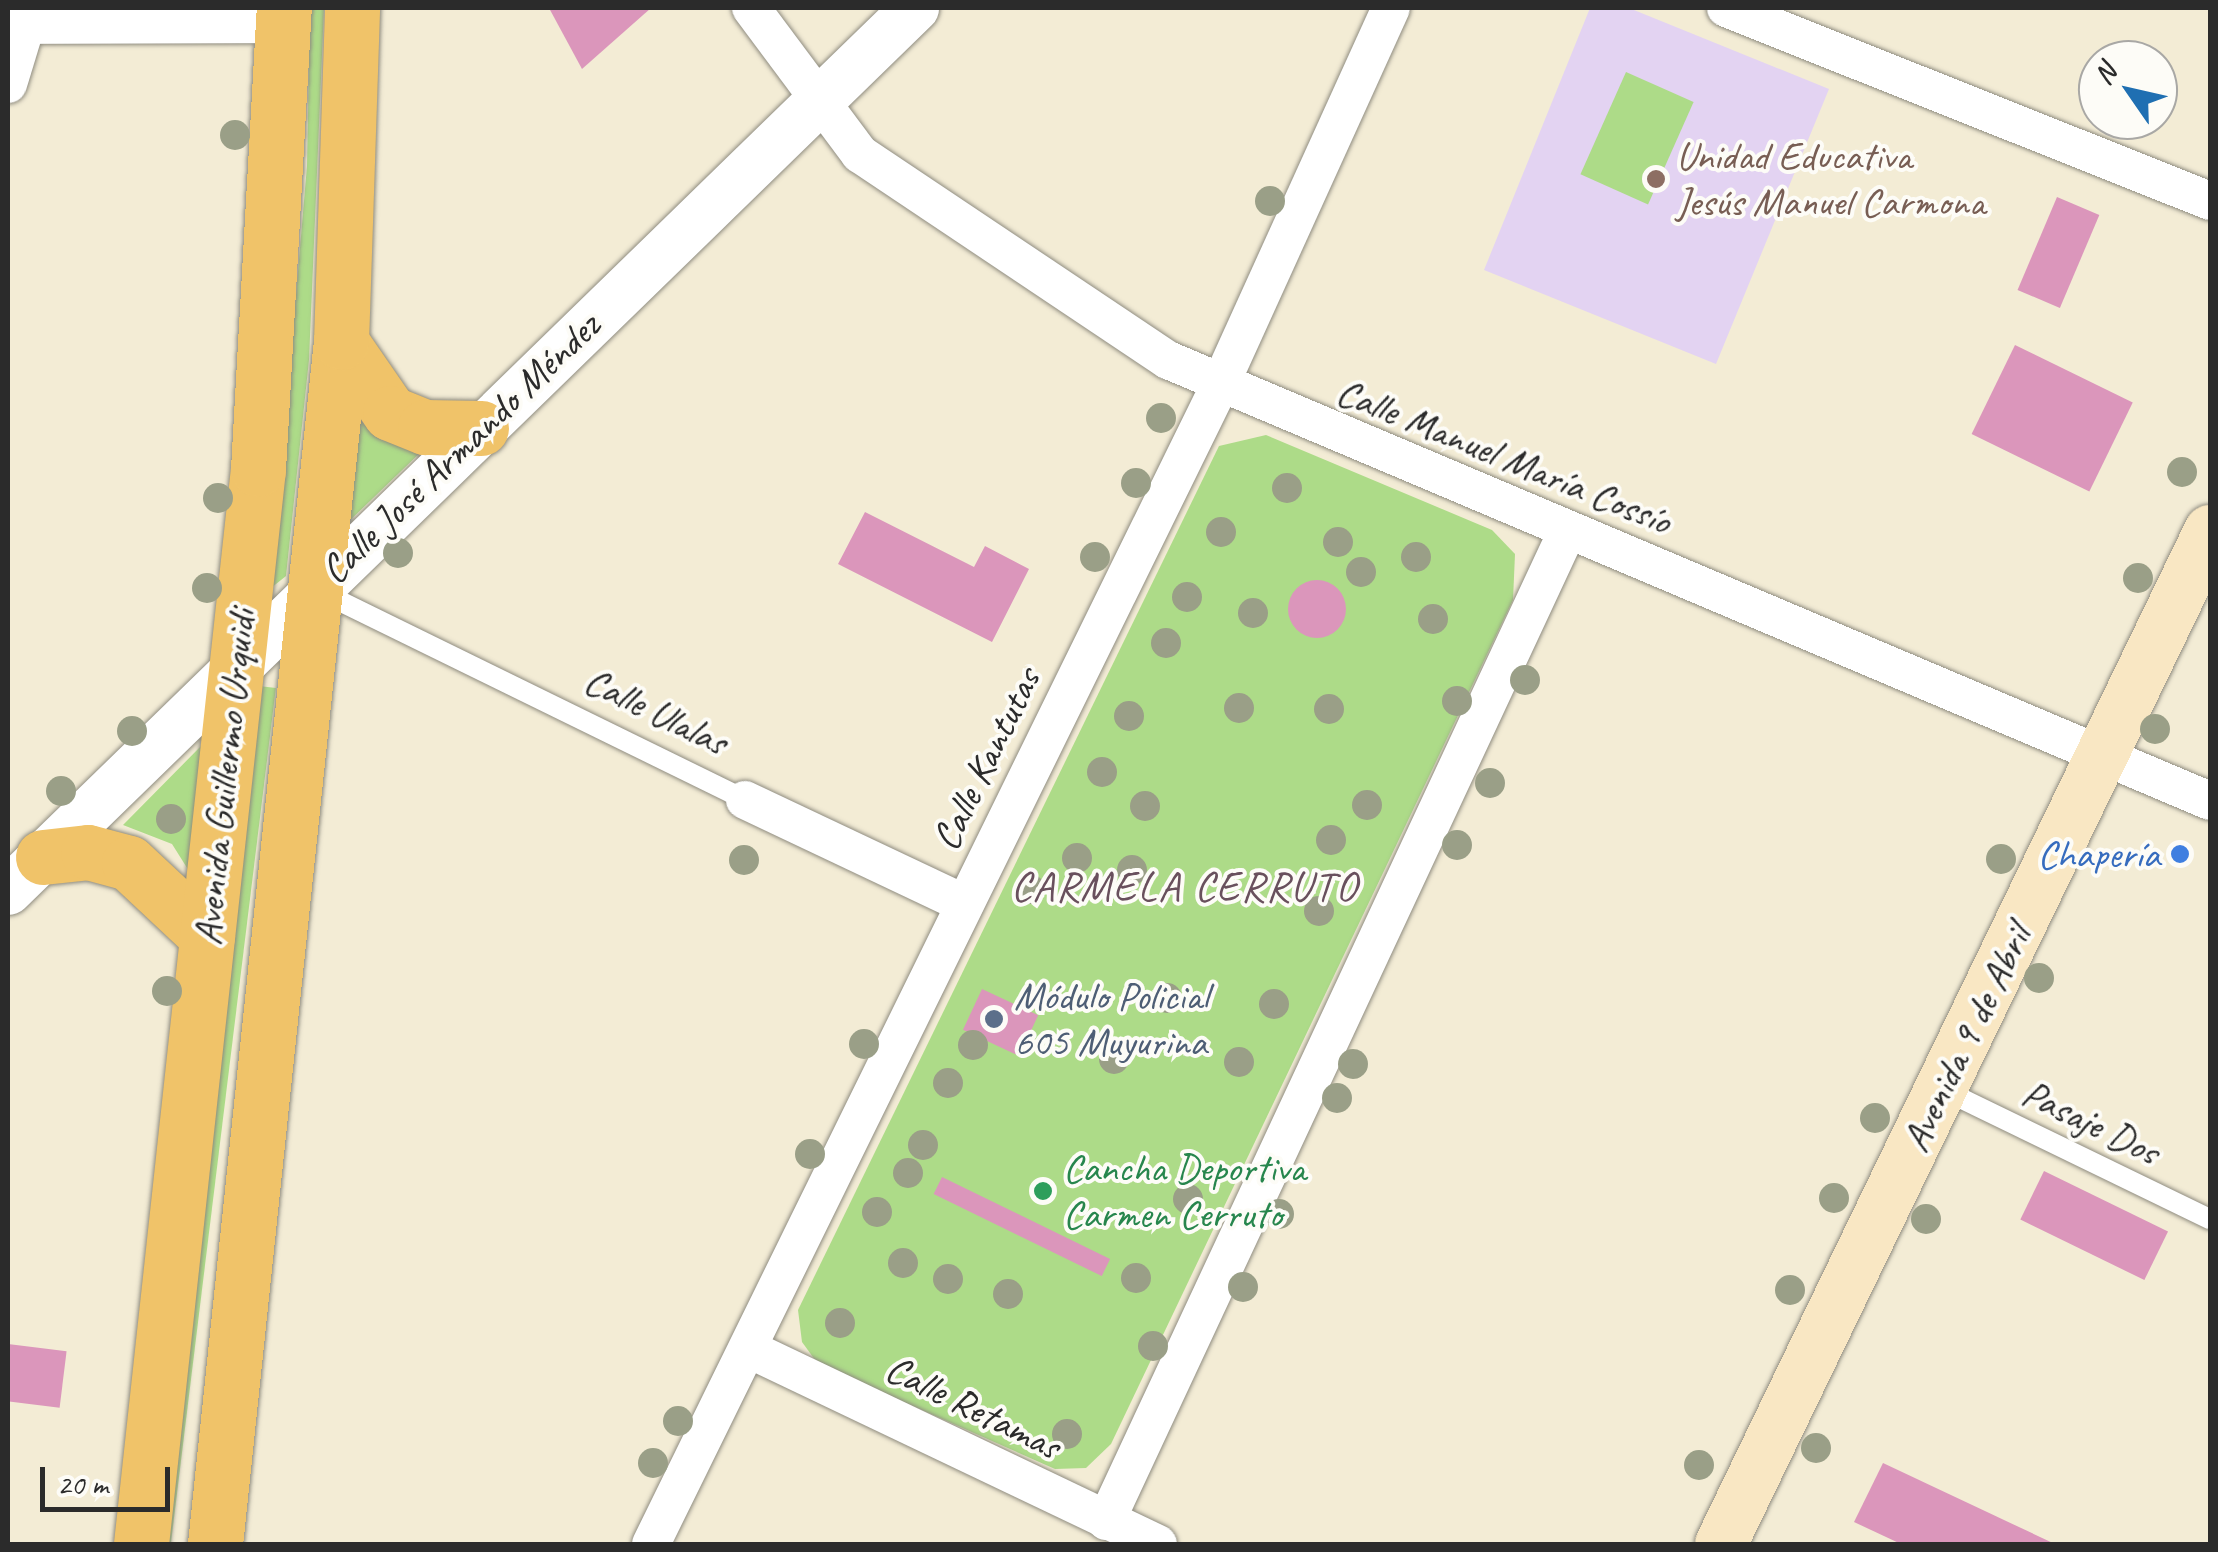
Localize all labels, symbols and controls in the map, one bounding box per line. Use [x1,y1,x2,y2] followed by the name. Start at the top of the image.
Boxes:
[2078,40,2178,140] north arrow
[2085,57,2124,91] text: N
[1676,132,1985,226] place label: Unidad Educativa Jesús Manuel Carmona
[1645,168,1667,190] marker: Unidad Educativa Jesús Manuel Carmona
[310,302,610,594] street label: Calle José Armando Méndez
[1329,367,1679,545] street label: Calle Manuel María Cossío
[182,607,266,947] street label: Avenida Guillermo Urquidi
[576,656,736,766] street label: Calle Ulalas
[921,660,1051,858] street label: Calle Kantutas
[2038,830,2160,878] place label: Chapería
[2169,843,2191,865] marker: Chapería
[1014,862,1356,912] district label: CARMELA CERRUTO
[1891,917,2041,1159] street label: Avenida 9 de Abril
[1014,972,1209,1066] place label: Módulo Policial 605 Muyurina
[983,1008,1005,1030] marker: Módulo Policial 605 Muyurina
[2015,1068,2167,1176] street label: Pasaje Dos
[1063,1144,1306,1238] place label: Cancha Deportiva Carmen Cerruto
[1032,1180,1054,1202] marker: Cancha Deportiva Carmen Cerruto
[877,1344,1069,1470] street label: Calle Retamas
[45,1447,175,1509] scale bar
[57,1465,108,1503] text: 20 m

